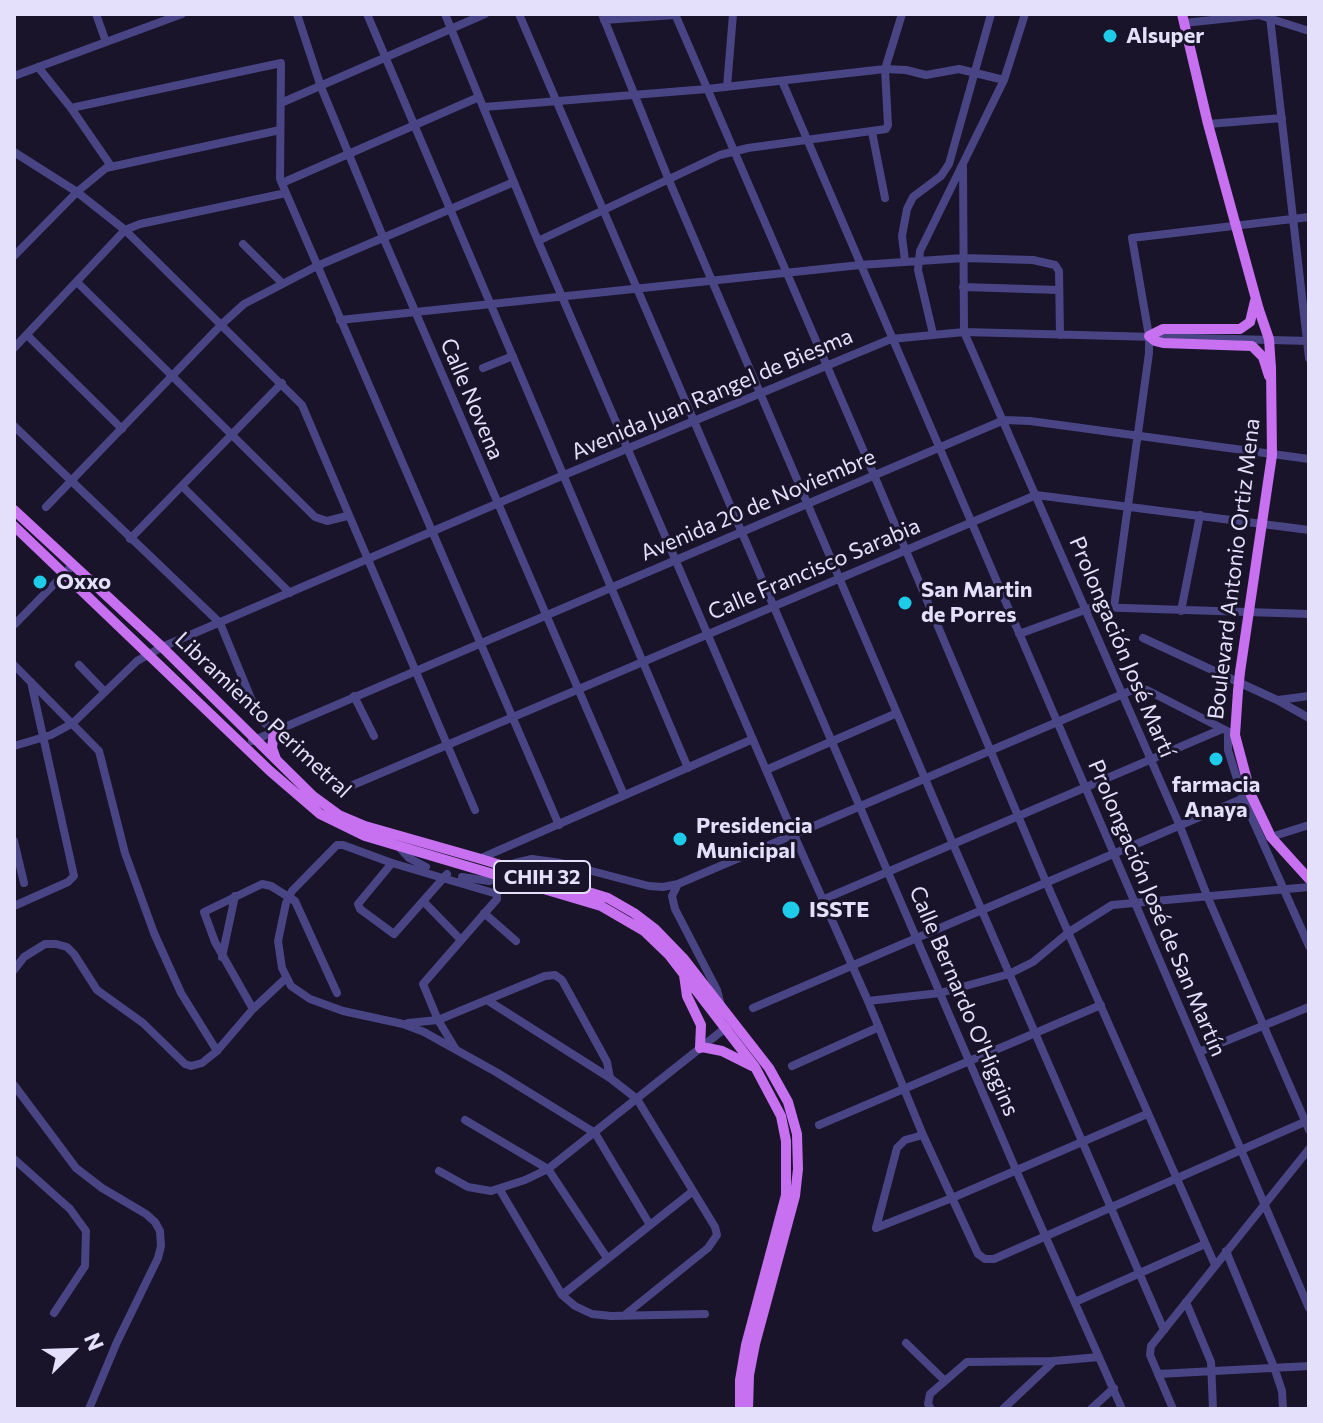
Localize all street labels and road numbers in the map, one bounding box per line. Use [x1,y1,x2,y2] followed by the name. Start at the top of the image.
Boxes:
[567,323,857,465] street label: Avenida Juan Rangel de Biesma
[435,334,509,464] street label: Calle Novena
[1202,417,1266,721] street label: Boulevard Antonio Ortiz Mena
[636,443,880,567] street label: Avenida 20 de Noviembre
[704,512,924,626] street label: Calle Francisco Sarabia
[1063,533,1181,761] street label: Prolongación José Martí
[169,626,357,804] street label: Libramiento Perimetral
[1082,756,1232,1060] street label: Prolongación José de San Martín
[494,861,590,893] road number: CHIH 32
[904,882,1024,1120] street label: Calle Bernardo O'Higgins

